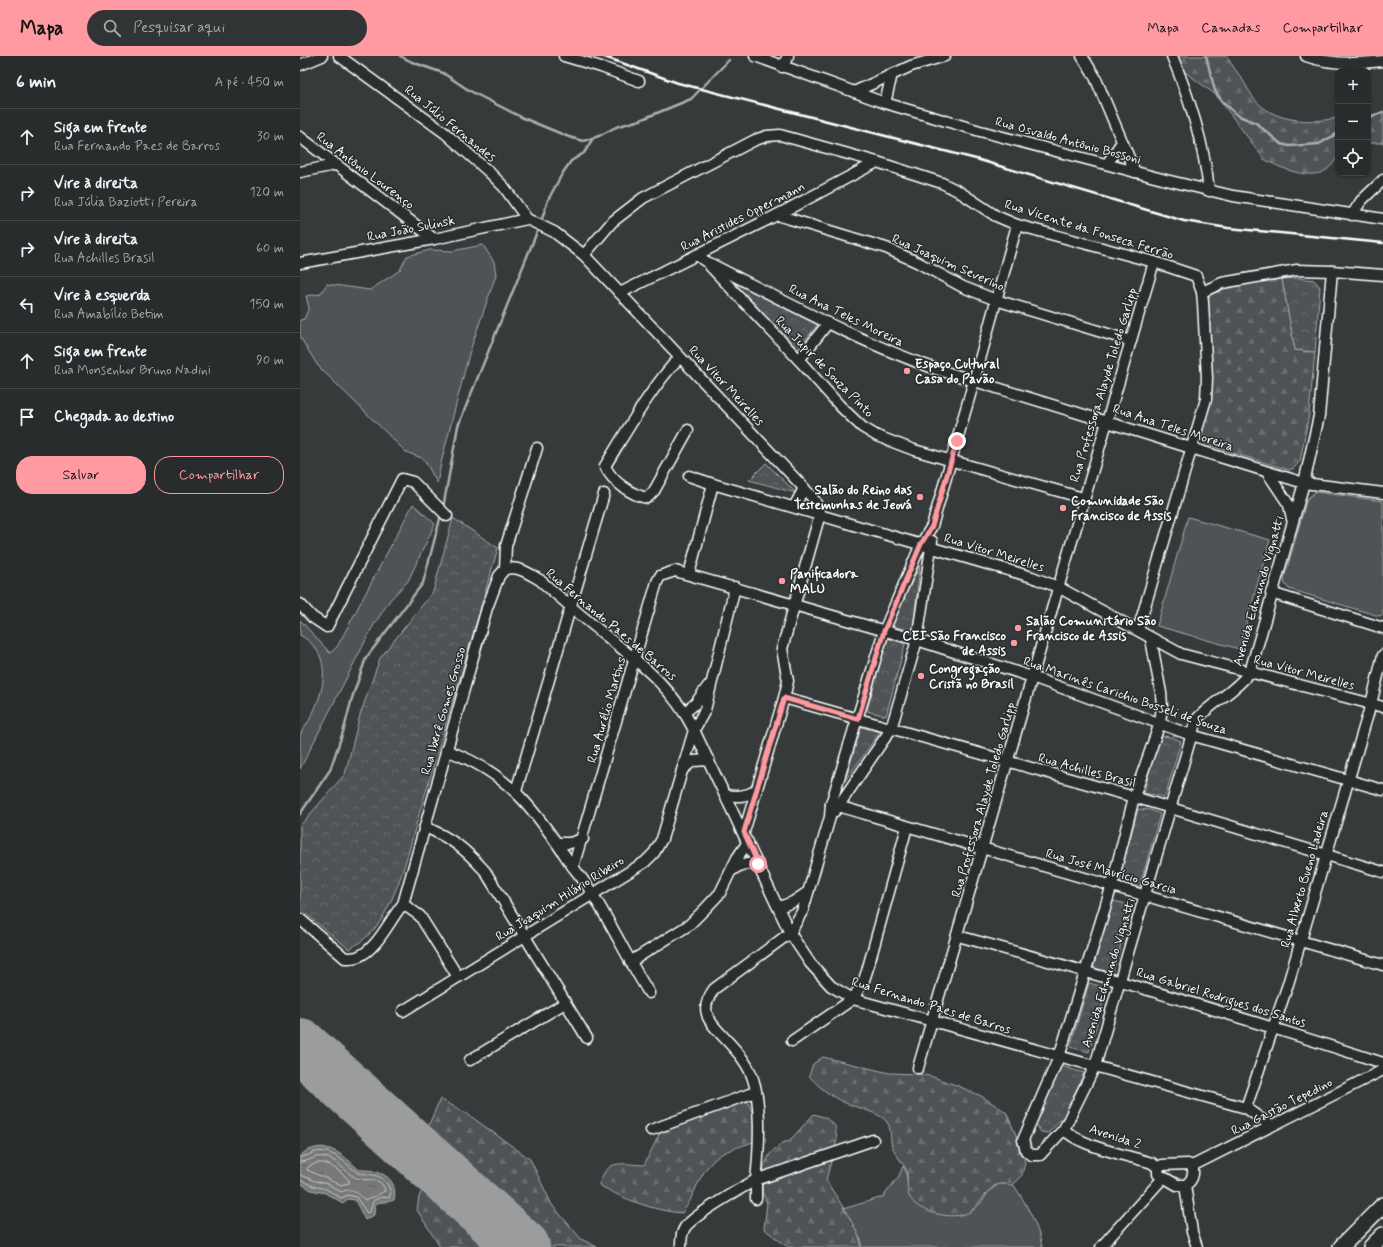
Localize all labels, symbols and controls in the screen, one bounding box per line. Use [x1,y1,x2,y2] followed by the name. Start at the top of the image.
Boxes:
[87,10,367,46] search box
[20,16,63,41] text: Mapa
[101,17,123,39] icon: search
[133,18,225,38] text: Pesquisar aqui
[1147,19,1179,37] text: Mapa
[1201,19,1260,37] text: Camadas
[1282,19,1363,37] text: Compartilhar
[1335,68,1371,176] map controls
[1335,68,1371,104] button: +
[16,71,56,93] text: 6 min
[215,74,284,91] text: A pé · 450 m
[401,82,499,166] street label: Rua Júlio Fernandes
[1335,104,1371,140] button: −
[993,113,1143,169] street label: Rua Osvaldo Antônio Bossoni
[54,118,147,138] text: Siga em frente
[16,126,38,148] icon: ahead
[257,128,284,145] text: 30 m
[313,129,418,214] street label: Rua Antônio Lourenço
[54,138,220,155] text: Rua Fernando Paes de Barros
[1335,140,1371,176] button: locate
[54,174,138,194] text: Vire à direita
[678,178,808,256] street label: Rua Aristides Oppermann
[16,182,38,204] icon: right
[250,184,284,201] text: 120 m
[54,194,197,211] text: Rua Júlia Baziotti Pereira
[1002,196,1176,264] street label: Rua Vicente da Fonseca Ferrão
[366,212,457,246] street label: Rua João Sulinsk
[54,230,138,250] text: Vire à direita
[889,231,1007,296] street label: Rua Joaquim Severino
[16,238,38,260] icon: right
[256,240,284,257] text: 60 m
[54,250,155,267] text: Rua Achilles Brasil
[786,281,907,351] street label: Rua Ana Teles Moreira
[54,286,150,306] text: Vire à esquerda
[1066,286,1142,484] street label: Rua Professora Alayde Toledo Garlipp
[16,294,38,316] icon: left
[250,296,284,313] text: 150 m
[54,306,164,323] text: Rua Amabílio Betim
[771,313,877,422] street label: Rua Jupir de Souza Pinto
[54,342,147,362] text: Siga em frente
[684,342,768,430] street label: Rua Vitor Meirelles
[16,350,38,372] icon: ahead
[256,352,284,369] text: 90 m
[915,356,1000,388] place label: Espaço Cultural Casa do Pavão
[54,362,211,379] text: Rua Monsenhor Bruno Nadini
[902,366,912,376] marker: Espaço Cultural Casa do Pavão
[1111,400,1236,456] street label: Rua Ana Teles Moreira
[16,406,38,428] icon: arrive
[54,407,174,427] text: Chegada ao destino
[948,432,966,450] route end
[16,456,146,494] button: Salvar
[154,456,284,494] button: Compartilhar
[794,482,912,514] place label: Salão do Reino das Testemunhas de Jeová
[915,492,925,502] marker: Salão do Reino das Testemunhas de Jeová
[1071,493,1171,525] place label: Comunidade São Francisco de Assis
[1058,503,1068,513] marker: Comunidade São Francisco de Assis
[1229,514,1290,668] street label: Avenida Edmundo Vignatti
[942,530,1046,576] street label: Rua Vitor Meirelles
[542,565,680,685] street label: Rua Fernando Paes de Barros
[790,566,859,598] place label: Panificadora MALU
[777,576,787,586] marker: Panificadora MALU
[1026,613,1157,645] place label: Salão Comunitário São Francisco de Assis
[1013,623,1023,633] marker: Salão Comunitário São Francisco de Assis
[902,628,1006,660] place label: CEI São Francisco de Assis
[1009,638,1019,648] marker: CEI São Francisco de Assis
[418,645,471,777] street label: Rua Iberê Gomes Grosso
[1252,651,1357,695] street label: Rua Vitor Meirelles
[1021,653,1229,739] street label: Rua Marinês Carichio Bosseli de Souza
[584,655,630,765] street label: Rua Aurélio Martins
[929,661,1014,693] place label: Congregação Cristã no Brasil
[916,671,926,681] marker: Congregação Cristã no Brasil
[948,700,1020,899] street label: Rua Professora Alayde Toledo Garlipp
[1036,750,1138,792] street label: Rua Achilles Brasil
[1277,808,1333,950] street label: Rua Alberto Bueno Ladeira
[1044,845,1178,899] street label: Rua José Maurício Garcia
[493,852,627,946] street label: Rua Joaquim Hilário Ribeiro
[749,855,767,873] route start
[1078,896,1141,1050] street label: Avenida Edmundo Vignatti
[1133,964,1308,1034] street label: Rua Gabriel Rodrigues dos Santos
[849,974,1013,1038] street label: Rua Fernando Paes de Barros
[1229,1074,1335,1140] street label: Rua Gastão Tepedino
[1087,1121,1144,1154] street label: Avenida 2

